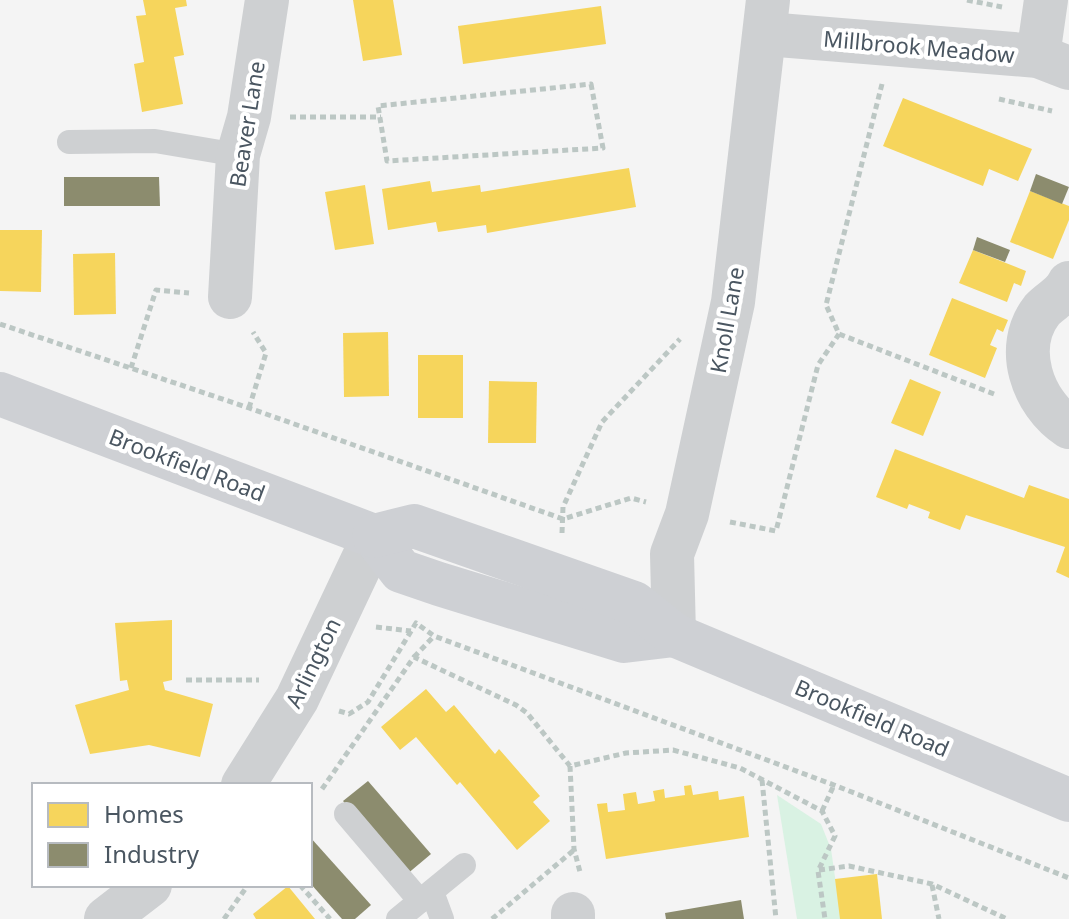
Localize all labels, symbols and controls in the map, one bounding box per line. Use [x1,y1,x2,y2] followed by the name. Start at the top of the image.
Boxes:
[822,23,1017,69] street label: Millbrook Meadow
[221,59,271,189] street label: Beaver Lane
[702,264,750,375] street label: Knoll Lane
[105,421,270,508] street label: Brookfield Road
[277,613,347,712] street label: Arlington
[791,671,954,763] street label: Brookfield Road
[32,783,312,887] legend
[104,797,184,830] text: Homes
[104,837,200,870] text: Industry

